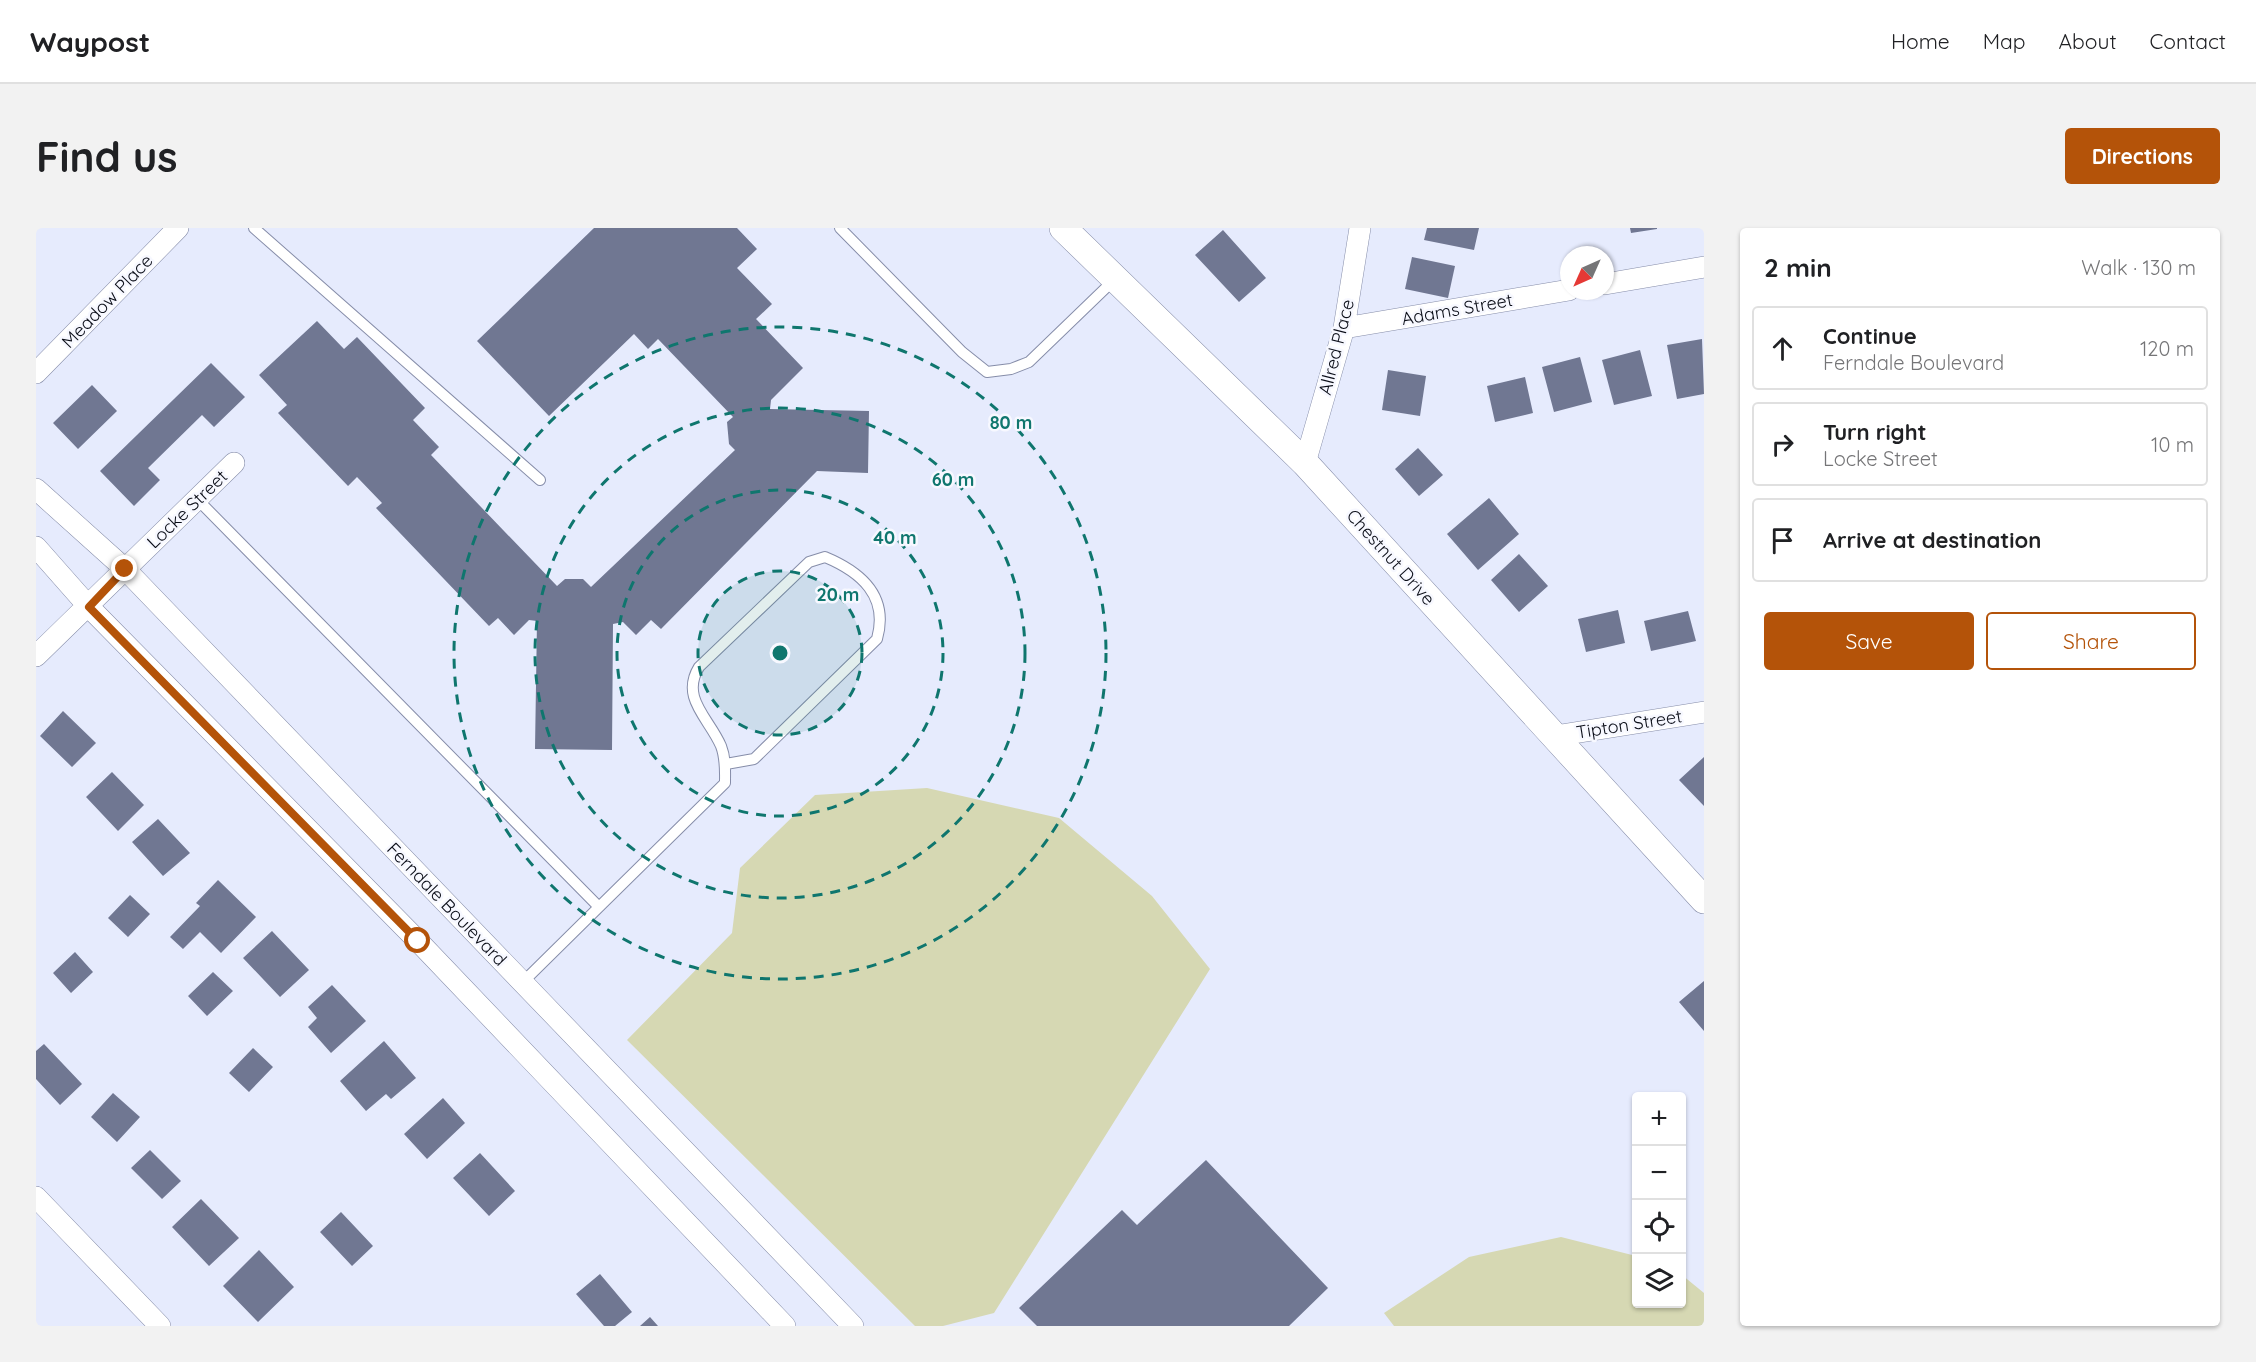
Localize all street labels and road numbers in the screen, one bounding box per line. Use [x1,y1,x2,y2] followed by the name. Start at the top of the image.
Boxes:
[57,249,157,353] street label: Meadow Place
[1400,288,1514,330] street label: Adams Street
[1313,297,1359,397] street label: Allred Place
[142,465,232,553] street label: Locke Street
[1342,504,1440,610] street label: Chestnut Drive
[1574,704,1684,744] street label: Tipton Street
[382,837,512,971] street label: Ferndale Boulevard

